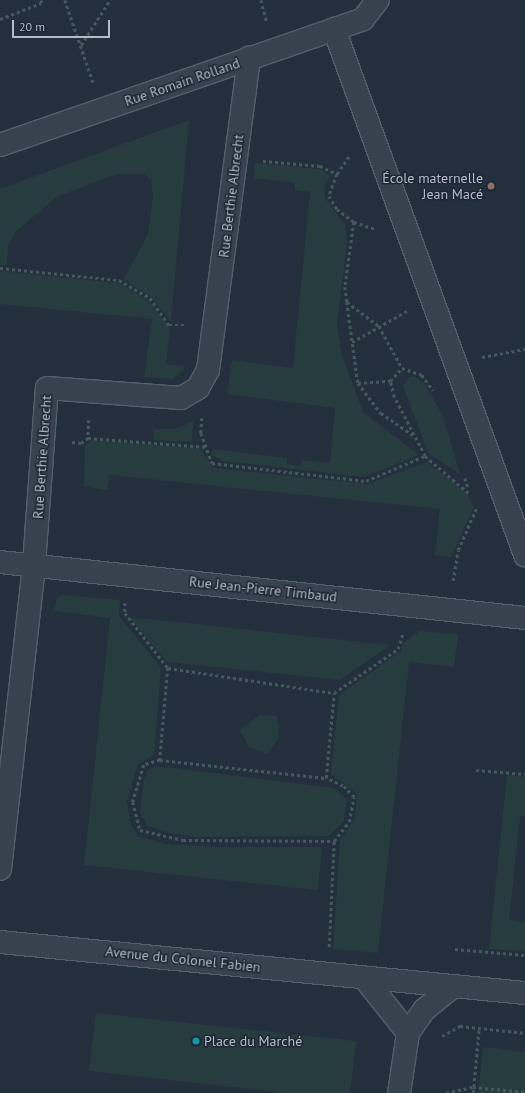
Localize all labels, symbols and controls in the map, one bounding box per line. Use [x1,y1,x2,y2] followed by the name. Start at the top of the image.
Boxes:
[14,12,112,38] scale bar
[19,19,45,34] text: 20 m
[122,54,242,110] street label: Rue Romain Rolland
[215,133,247,259] street label: Rue Berthie Albrecht
[382,170,483,202] place label: École maternelle Jean Macé
[486,181,496,191] marker: École maternelle Jean Macé
[29,394,55,520] street label: Rue Berthie Albrecht
[188,573,338,605] street label: Rue Jean-Pierre Timbaud
[105,943,261,975] street label: Avenue du Colonel Fabien
[204,1033,302,1049] place label: Place du Marché
[191,1036,201,1046] marker: Place du Marché

